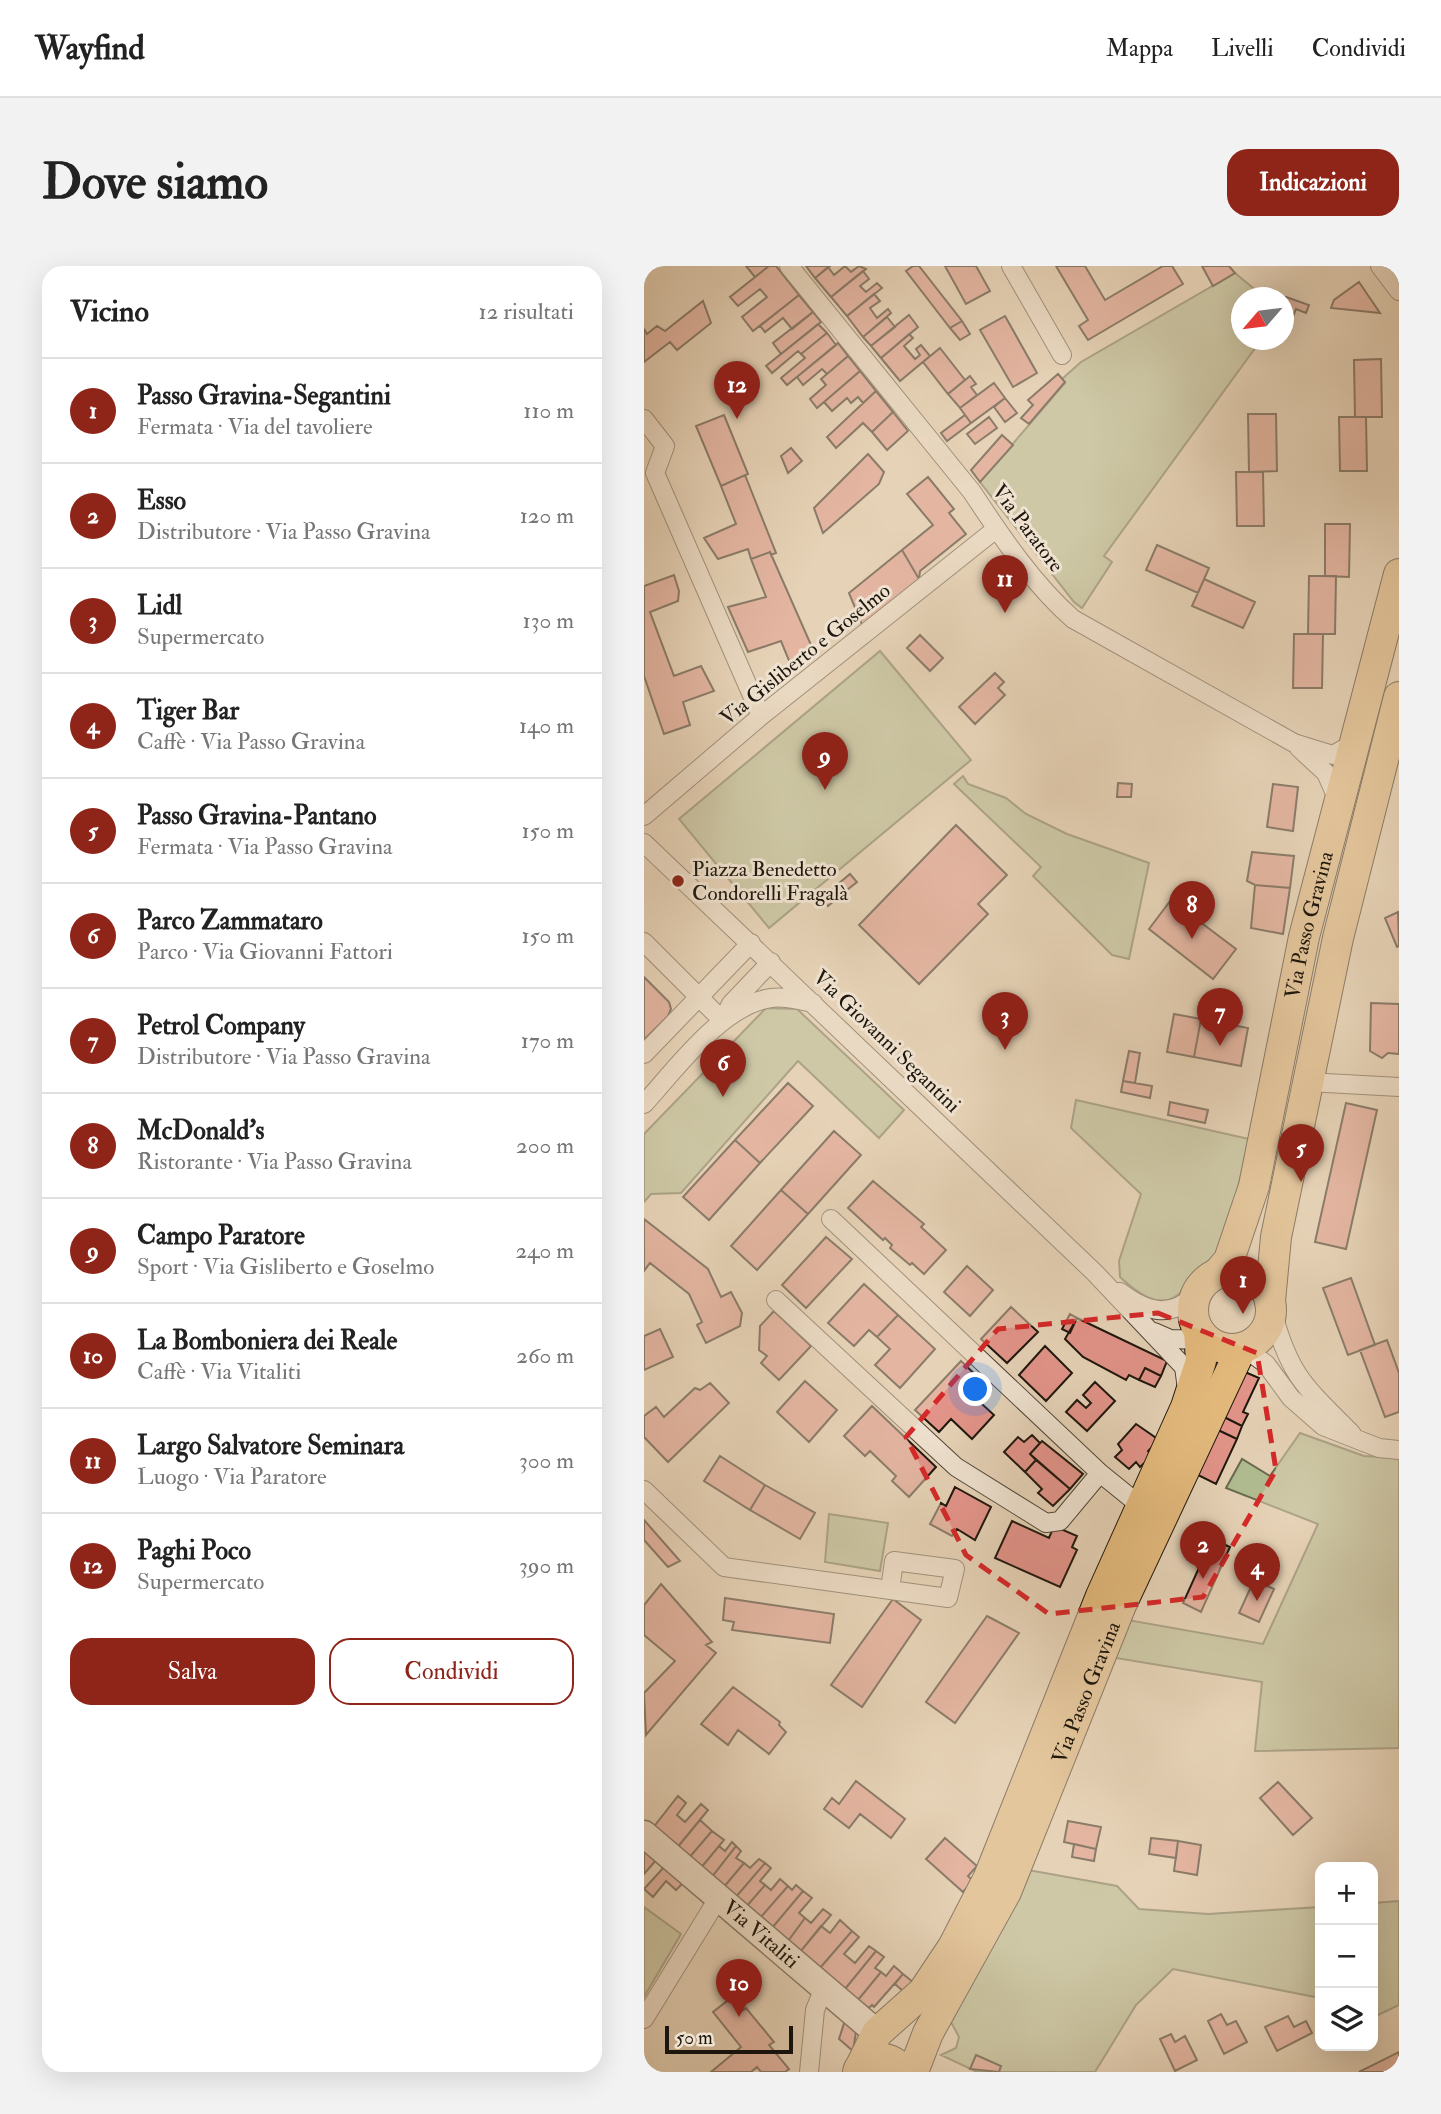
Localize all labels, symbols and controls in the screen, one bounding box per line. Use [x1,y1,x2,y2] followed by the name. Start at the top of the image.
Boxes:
[35,28,145,69] text: Wayfind
[1106,33,1173,64] text: Mappa
[1211,33,1274,64] text: Livelli
[1312,33,1406,64] text: Condividi
[1227,149,1399,216] button: Indicazioni
[42,152,268,213] text: Dove siamo
[1231,287,1294,350] north arrow
[70,293,149,330] text: Vicino
[479,297,574,326] text: 12 risultati
[714,361,760,419] pin: 12
[137,380,391,412] text: Passo Gravina-Segantini
[89,396,97,425] text: 1
[523,396,574,425] text: 110 m
[137,412,373,441] text: Fermata · Via del tavoliere
[986,479,1070,578] street label: Via Paratore
[137,485,186,517] text: Esso
[87,501,99,530] text: 2
[520,501,574,530] text: 120 m
[137,517,431,546] text: Distributore · Via Passo Gravina
[982,555,1028,613] pin: 11
[715,577,896,731] street label: Via Gisliberto e Goselmo
[137,590,182,622] text: Lidl
[89,606,97,635] text: 3
[522,606,574,635] text: 130 m
[137,622,264,651] text: Supermercato
[137,695,239,727] text: Tiger Bar
[87,711,99,740] text: 4
[519,711,574,740] text: 140 m
[137,727,365,756] text: Caffè · Via Passo Gravina
[802,732,848,790] pin: 9
[137,800,377,832] text: Passo Gravina-Pantano
[88,816,98,845] text: 5
[521,816,574,845] text: 150 m
[137,832,392,861] text: Fermata · Via Passo Gravina
[1279,848,1340,1001] street label: Via Passo Gravina
[692,856,848,907] place label: Piazza Benedetto Condorelli Fragalà
[670,873,686,889] marker: Piazza Benedetto Condorelli Fragalà
[1169,881,1215,939] pin: 8
[137,905,323,937] text: Parco Zammataro
[87,921,99,950] text: 6
[521,921,574,950] text: 150 m
[137,937,393,966] text: Parco · Via Giovanni Fattori
[807,964,966,1119] street label: Via Giovanni Segantini
[1197,988,1243,1046] pin: 7
[982,992,1028,1050] pin: 3
[137,1010,305,1042] text: Petrol Company
[88,1026,98,1055] text: 7
[521,1026,574,1055] text: 170 m
[700,1039,746,1097] pin: 6
[137,1042,431,1071] text: Distributore · Via Passo Gravina
[137,1115,264,1147] text: McDonald's
[1278,1124,1324,1182] pin: 5
[88,1131,98,1160] text: 8
[516,1131,574,1160] text: 200 m
[137,1147,412,1176] text: Ristorante · Via Passo Gravina
[137,1220,305,1252] text: Campo Paratore
[87,1236,99,1265] text: 9
[515,1236,574,1265] text: 240 m
[137,1252,434,1281] text: Sport · Via Gisliberto e Goselmo
[1220,1256,1266,1314] pin: 1
[137,1325,397,1357] text: La Bomboniera dei Reale
[83,1341,103,1370] text: 10
[516,1341,574,1370] text: 260 m
[137,1357,301,1386] text: Caffè · Via Vitaliti
[958,1372,992,1406] your location
[137,1430,404,1462] text: Largo Salvatore Seminara
[85,1446,101,1475] text: 11
[519,1446,574,1475] text: 300 m
[137,1462,327,1491] text: Luogo · Via Paratore
[1180,1521,1226,1579] pin: 2
[137,1535,251,1567] text: Paghi Poco
[1234,1543,1280,1601] pin: 4
[83,1551,103,1580] text: 12
[519,1551,574,1580] text: 390 m
[137,1567,264,1596] text: Supermercato
[1046,1617,1127,1768] street label: Via Passo Gravina
[70,1638,315,1705] button: Salva
[329,1638,574,1705] button: Condividi
[1315,1862,1378,2051] map controls
[1315,1862,1378,1925] button: +
[717,1894,805,1975] street label: Via Vitaliti
[1315,1925,1378,1988] button: −
[716,1959,762,2017] pin: 10
[1315,1988,1378,2051] button: layers
[665,2023,793,2055] scale bar
[676,2026,713,2050] text: 50 m

